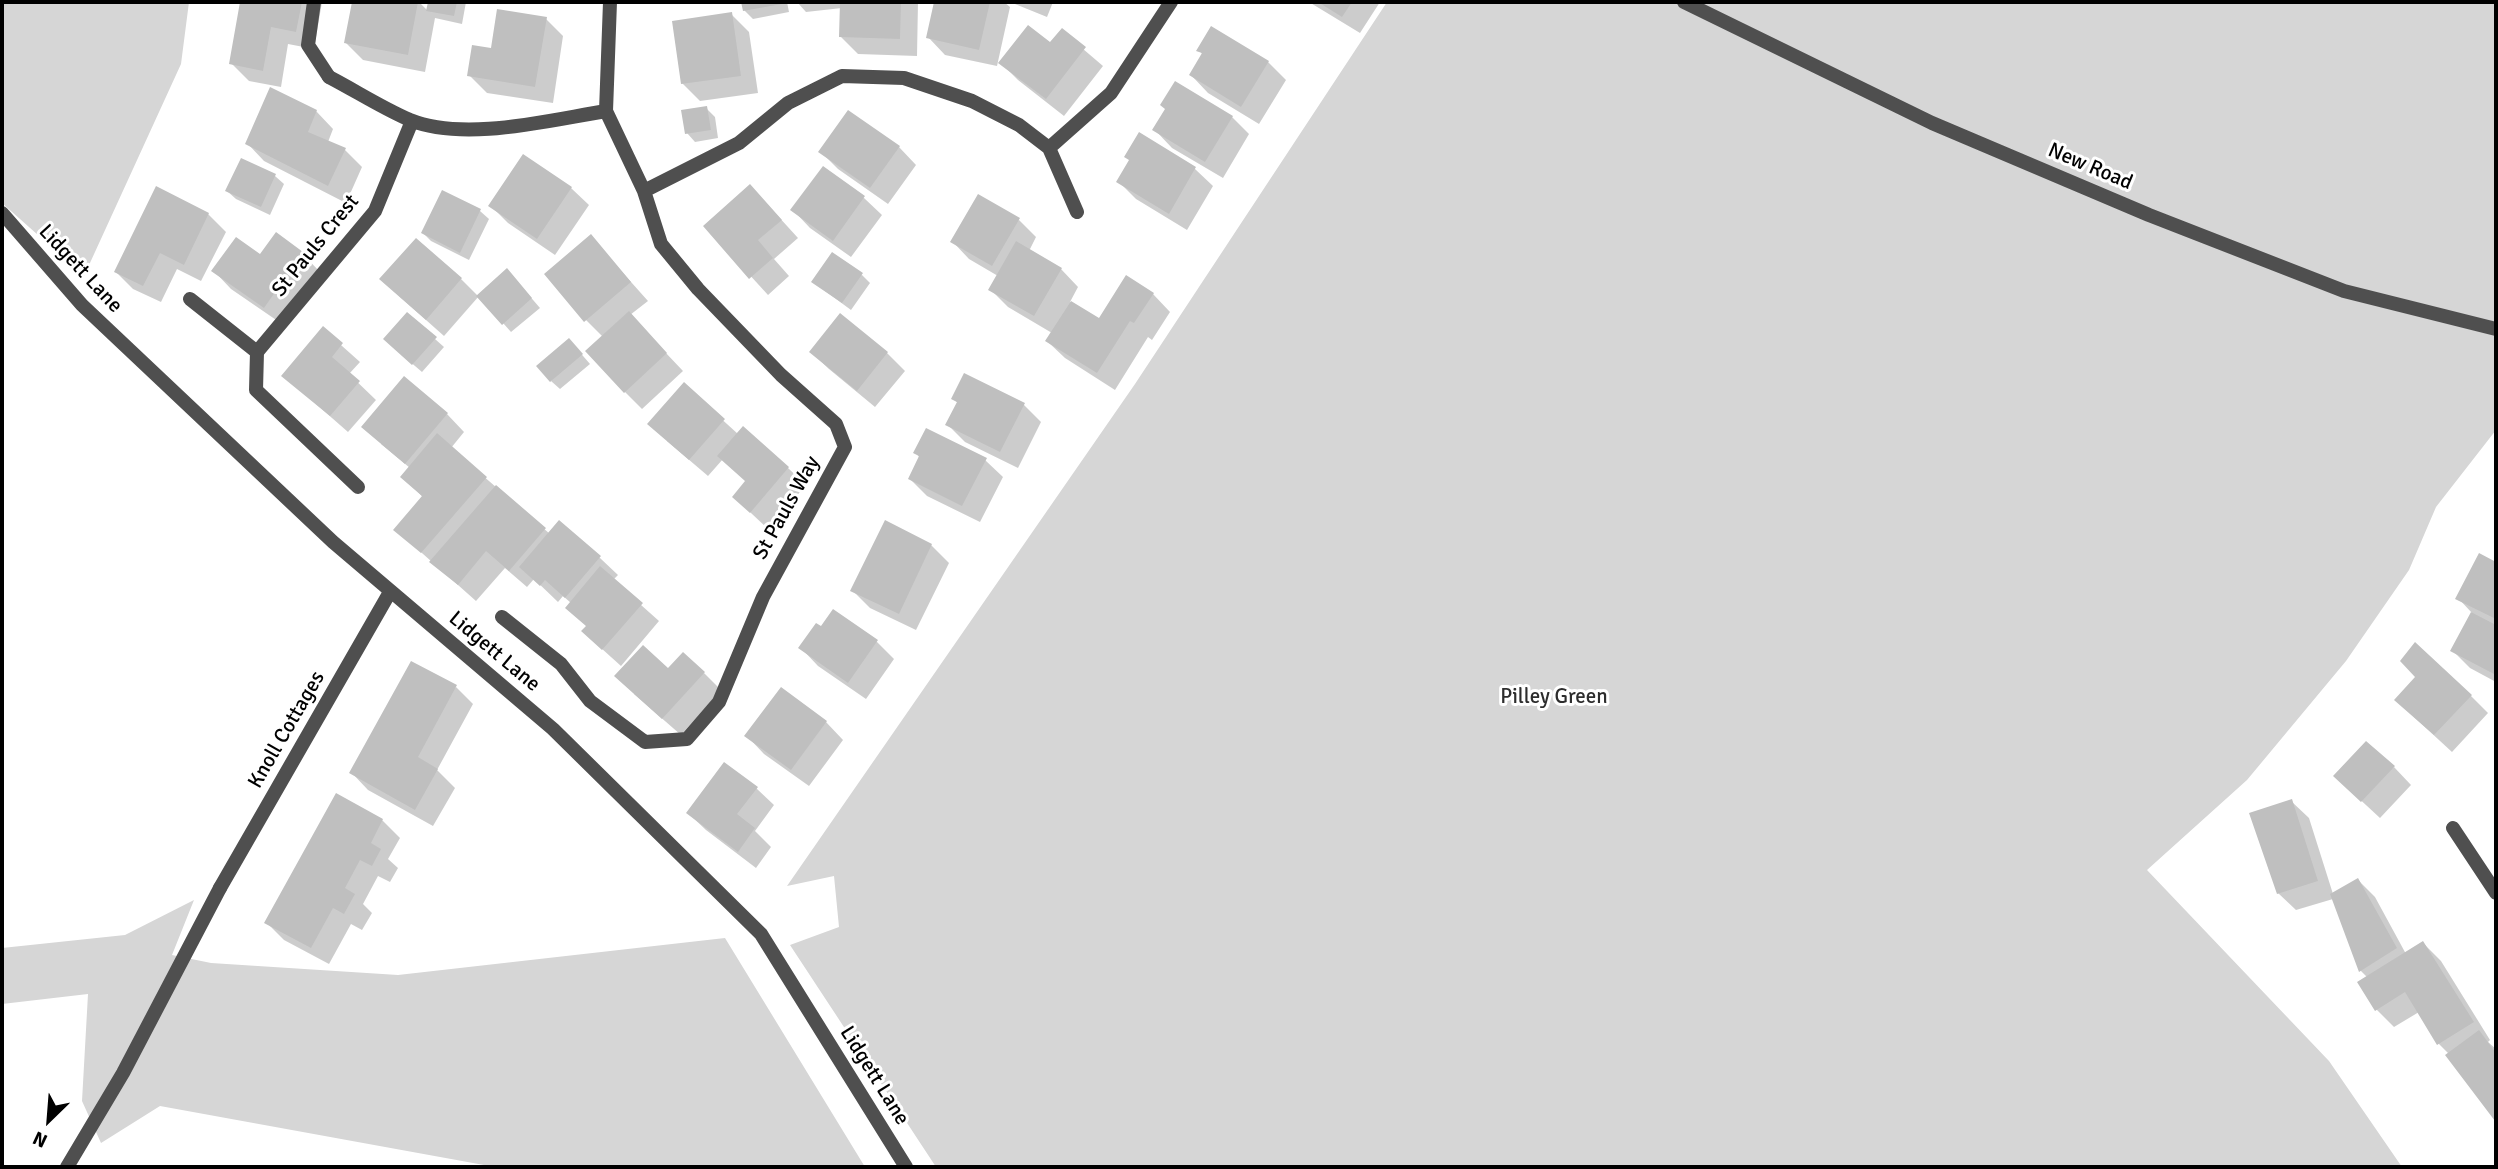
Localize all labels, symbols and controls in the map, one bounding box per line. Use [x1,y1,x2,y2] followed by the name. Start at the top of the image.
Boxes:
[2044,138,2136,196] street label: New Road
[267,190,365,302] street label: St Pauls Crest
[33,220,127,318] street label: Lidgett Lane
[748,452,826,564] street label: St Pauls Way
[443,606,545,698] street label: Lidgett Lane
[243,667,331,793] street label: Knoll Cottages
[1500,684,1608,710] park label: Pilley Green
[834,1022,914,1130] street label: Lidgett Lane
[14,1085,84,1155] north arrow
[29,1125,51,1153] text: N

